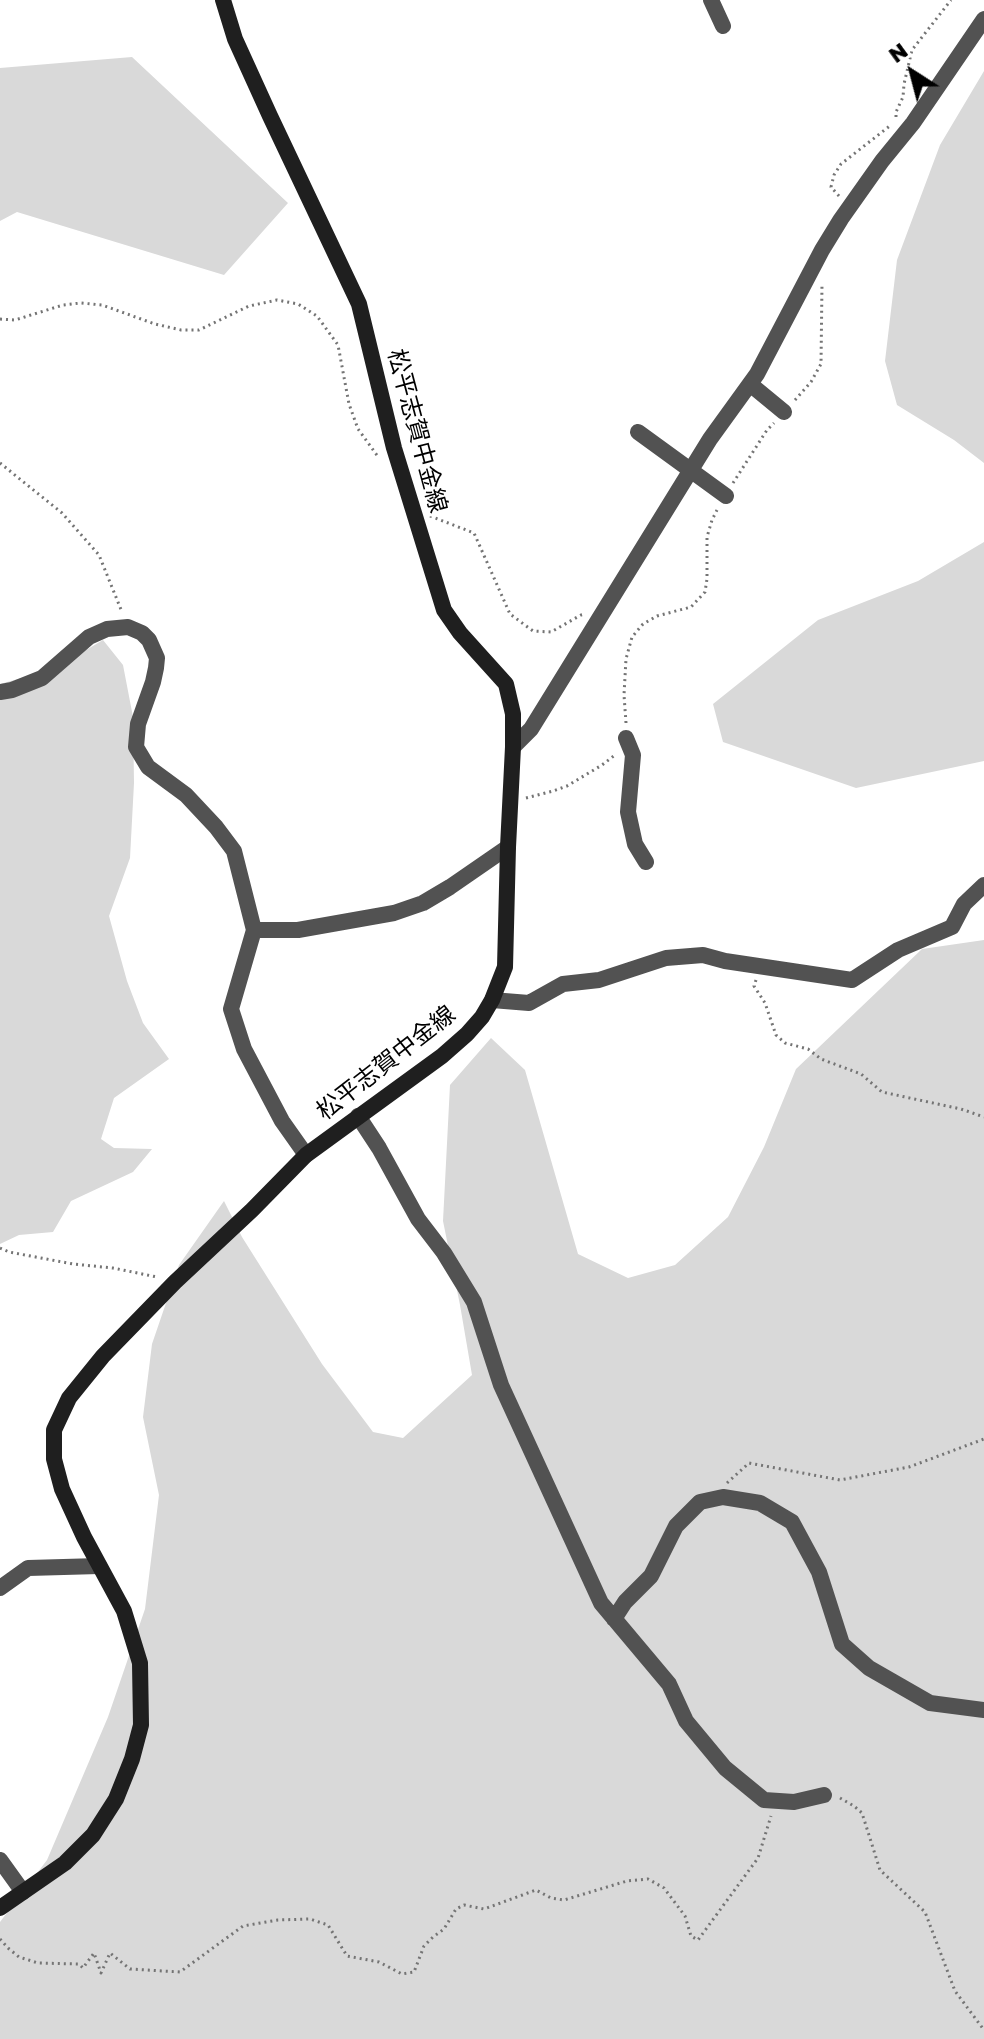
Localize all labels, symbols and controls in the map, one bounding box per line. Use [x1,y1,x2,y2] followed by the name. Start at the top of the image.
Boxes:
[872,32,952,112] north arrow
[883,36,912,68] text: N
[381,346,453,516] street label: 松平志賀中金線
[311,1000,461,1126] street label: 松平志賀中金線

